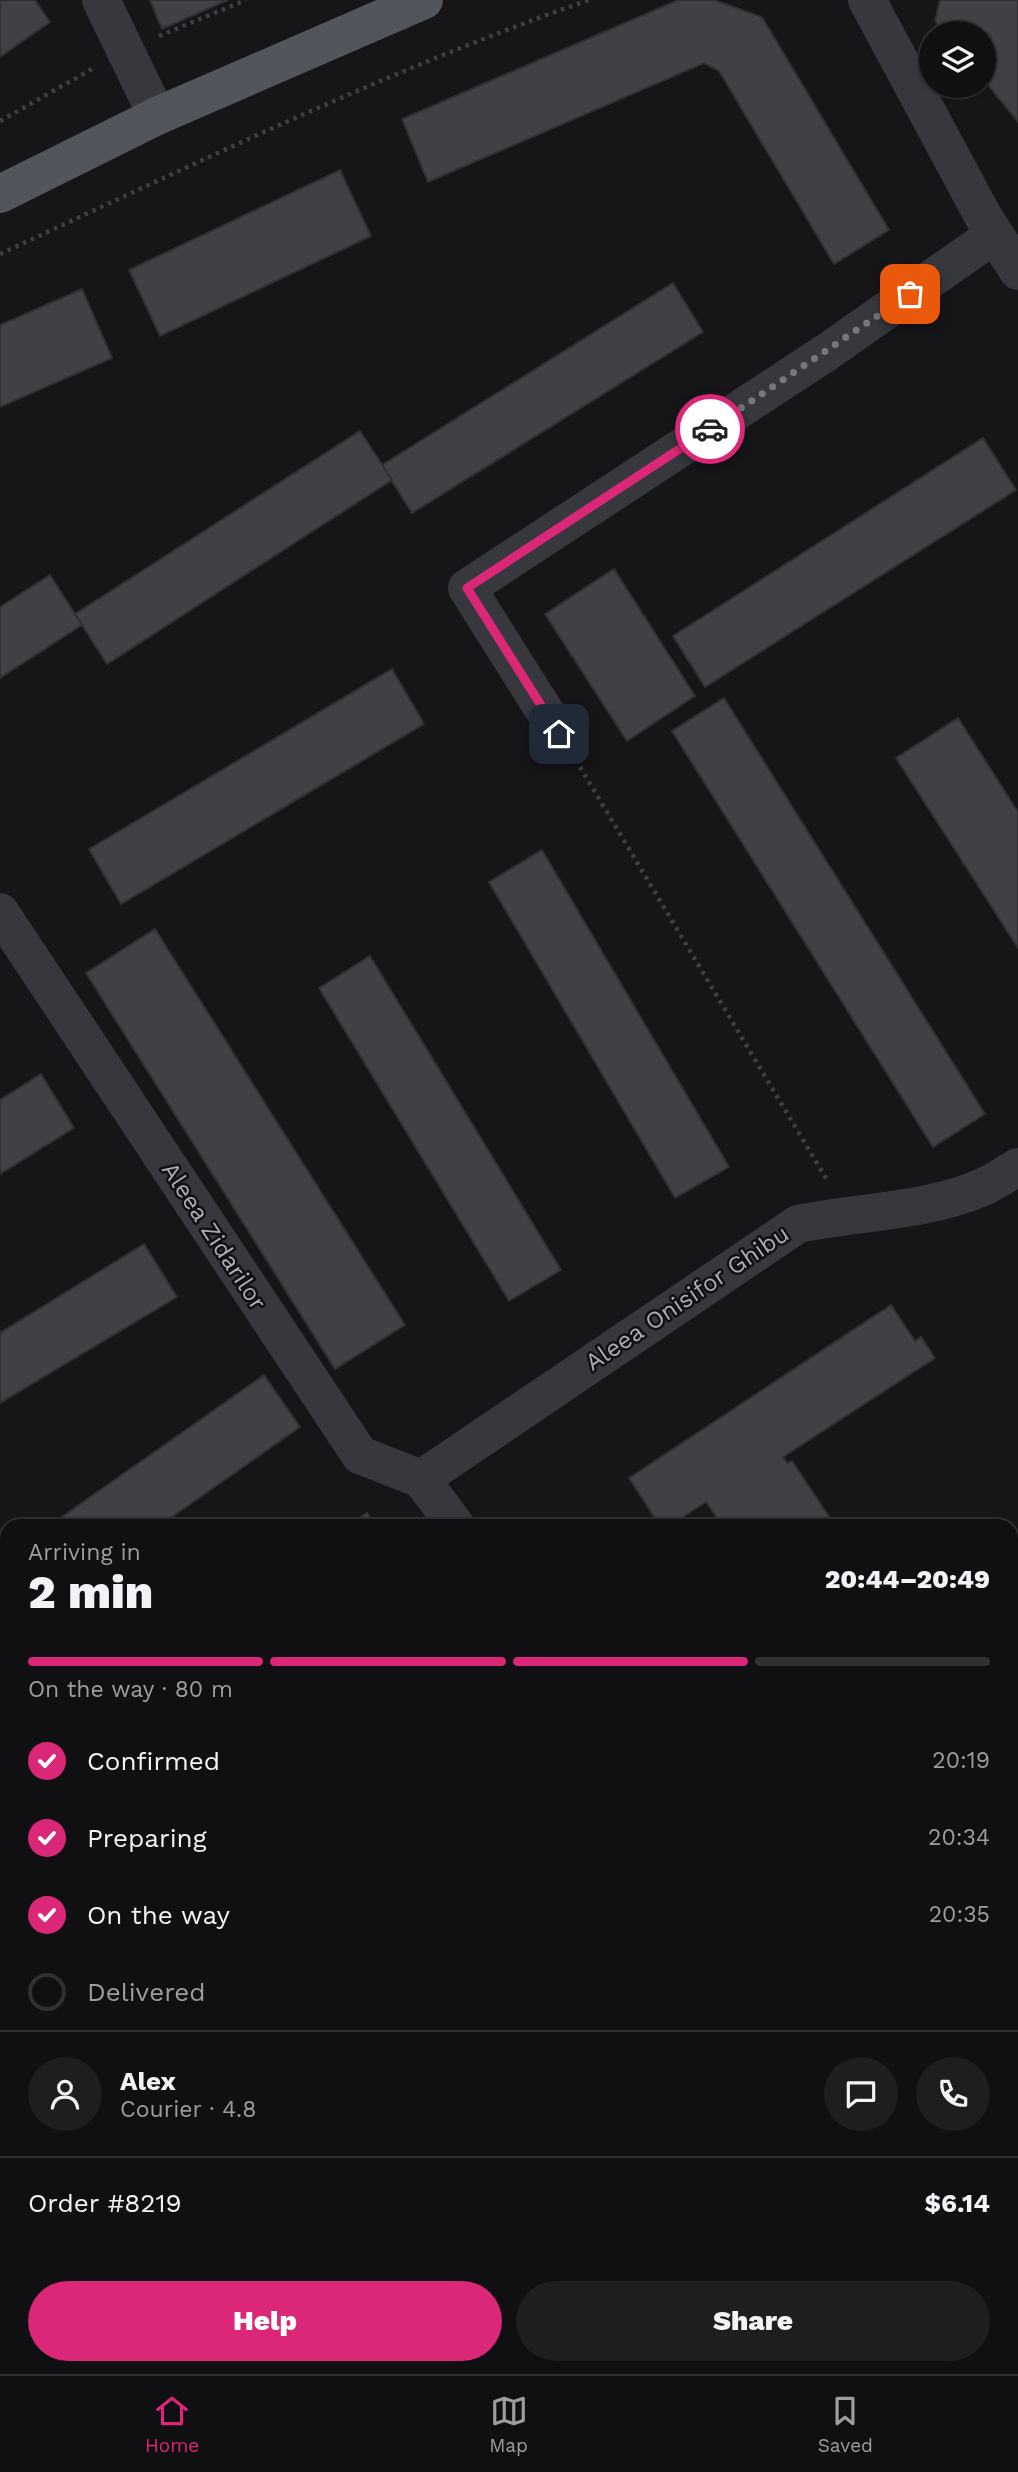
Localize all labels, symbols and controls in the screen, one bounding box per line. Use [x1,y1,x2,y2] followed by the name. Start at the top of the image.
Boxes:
[919,21,996,98] map controls
[919,21,996,98] button: layers
[880,264,940,324] pin
[891,275,929,313] icon: bag
[675,394,745,464] courier
[691,410,729,448] icon: car
[529,704,589,764] pin
[540,715,578,753] icon: home
[156,1157,272,1315] street label: Aleea Zidarilor
[580,1219,794,1377] street label: Aleea Onisifor Ghibu
[28,1539,141,1566] text: Arriving in
[825,1564,990,1594] text: 20:44–20:49
[28,1565,153,1619] text: 2 min
[28,1676,233,1703] text: On the way · 80 m
[28,1742,66,1780] icon: check
[87,1746,220,1776] text: Confirmed
[932,1747,990,1774] text: 20:19
[28,1819,66,1857] icon: check
[87,1823,207,1853] text: Preparing
[928,1824,990,1851] text: 20:34
[28,1896,66,1934] icon: check
[87,1900,230,1930] text: On the way
[929,1901,990,1928] text: 20:35
[87,1977,206,2007] text: Delivered
[28,2057,102,2131] button: person
[824,2057,898,2131] button: chat
[916,2057,990,2131] button: phone
[120,2066,176,2096] text: Alex
[120,2096,256,2123] text: Courier · 4.8
[28,2188,182,2218] text: Order #8219
[924,2188,990,2218] text: $6.14
[28,2281,502,2361] button: Help
[516,2281,990,2361] button: Share
[145,2392,199,2457] tab: Home
[489,2392,528,2457] tab: Map
[818,2392,873,2457] tab: Saved

